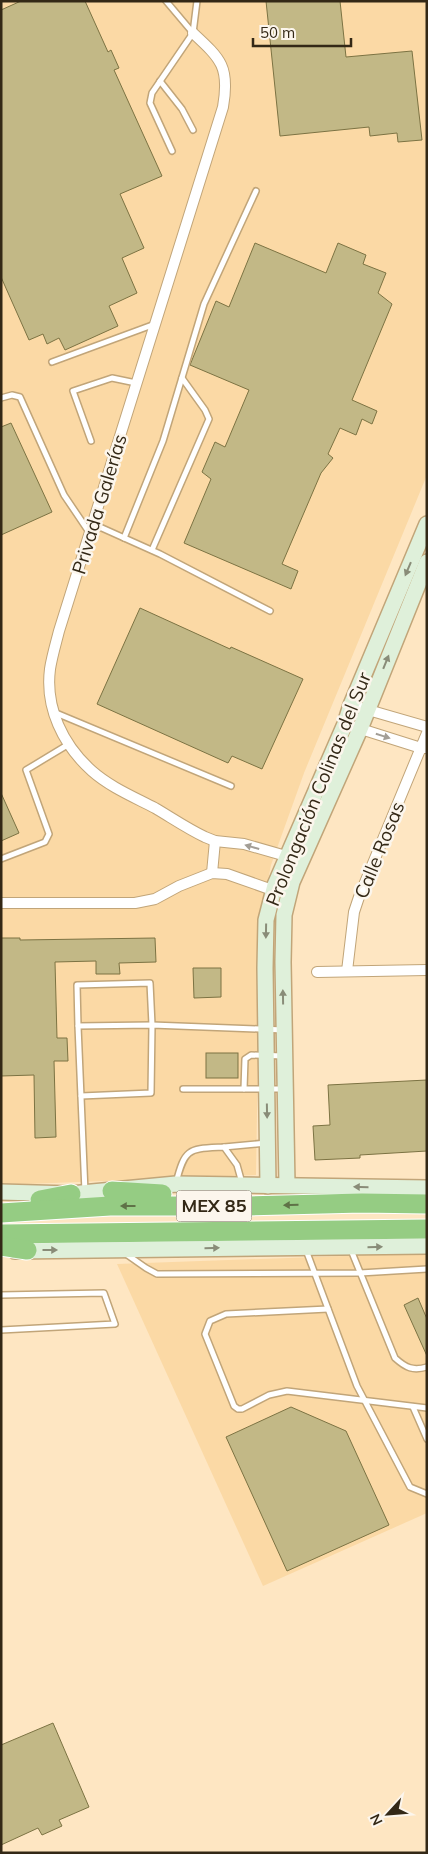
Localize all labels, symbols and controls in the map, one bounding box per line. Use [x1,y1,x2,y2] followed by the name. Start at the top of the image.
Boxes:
[253,15,350,47] scale bar
[260,23,295,42] text: 50 m
[66,431,132,577] street label: Privada Galerías
[403,562,411,576] one-way arrow
[382,654,390,669] one-way arrow
[260,668,376,909] street label: Prolongación Colinas del Sur
[376,733,391,741] one-way arrow
[349,798,409,902] street label: Calle Rosas
[244,842,259,850] one-way arrow
[262,923,270,939] one-way arrow
[279,988,287,1004] one-way arrow
[263,1103,271,1119] one-way arrow
[352,1182,368,1190] one-way arrow
[176,1190,252,1222] road number: MEX 85
[282,1201,298,1209] one-way arrow
[120,1202,136,1210] one-way arrow
[367,1242,383,1250] one-way arrow
[205,1244,221,1252] one-way arrow
[42,1246,58,1254] one-way arrow
[363,1789,413,1839] north arrow
[366,1811,387,1828] text: N

